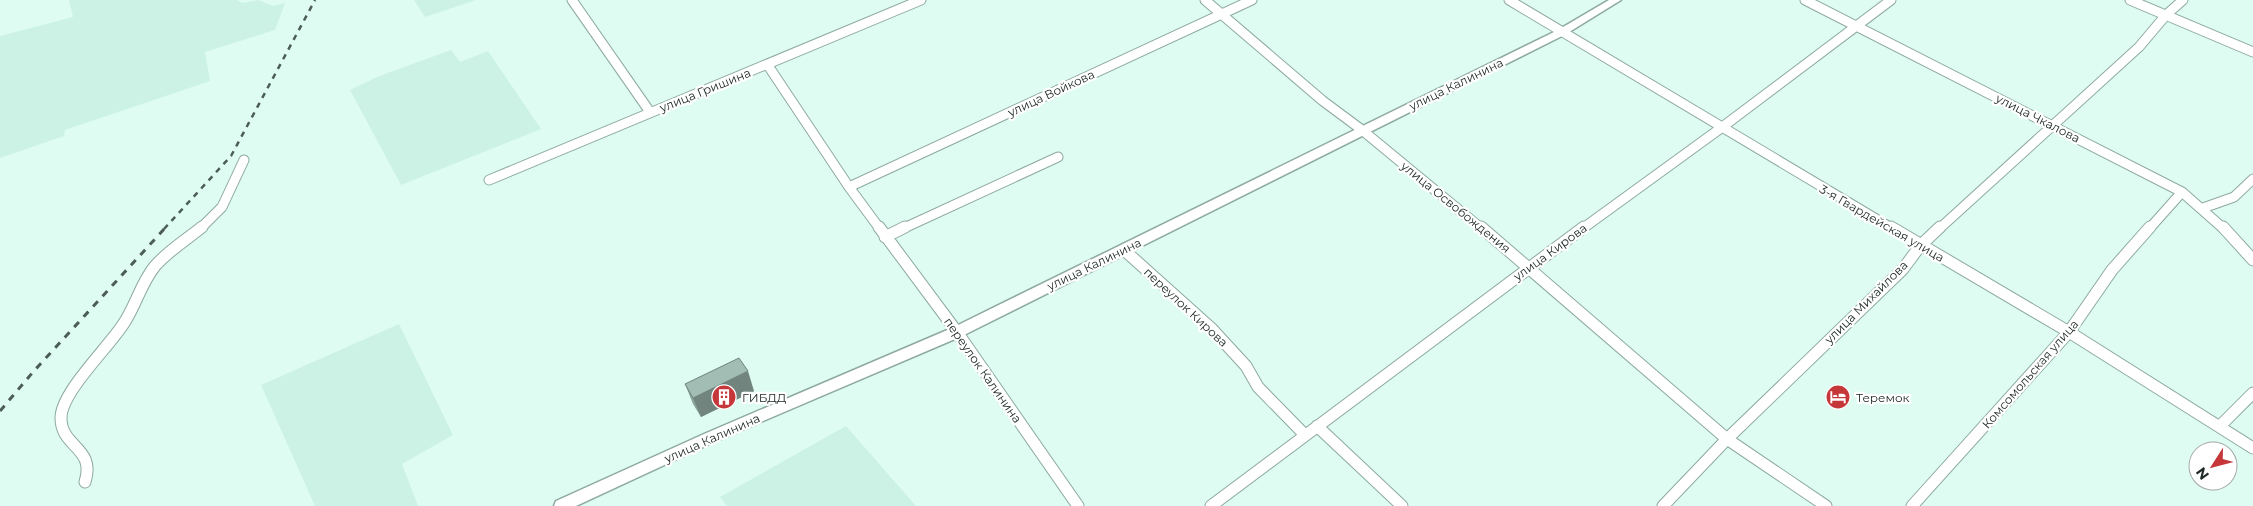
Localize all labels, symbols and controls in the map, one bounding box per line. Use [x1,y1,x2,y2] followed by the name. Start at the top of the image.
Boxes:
[1405,55,1506,114] street label: улица Калинина
[656,65,753,115] street label: улица Гришина
[1004,66,1097,120] street label: улица Войкова
[1992,90,2083,146] street label: улица Чкалова
[1397,158,1514,256] street label: улица Освобождения
[1817,181,1947,265] street label: 3-я Гвардейская улица
[1509,220,1590,284] street label: улица Кирова
[1043,235,1144,294] street label: улица Калинина
[1821,257,1911,347] street label: улица Михайлова
[1141,264,1231,350] street label: переулок Кирова
[941,314,1025,426] street label: переулок Калинина
[1979,316,2081,432] street label: Комсомольская улица
[711,384,737,410] building icon: ГИБДД
[1825,384,1851,410] hotel icon: Теремок
[742,390,787,405] place label: ГИБДД
[1856,390,1910,405] place label: Теремок
[661,410,762,466] street label: улица Калинина
[2188,441,2238,491] north arrow
[2192,464,2213,484] text: N

